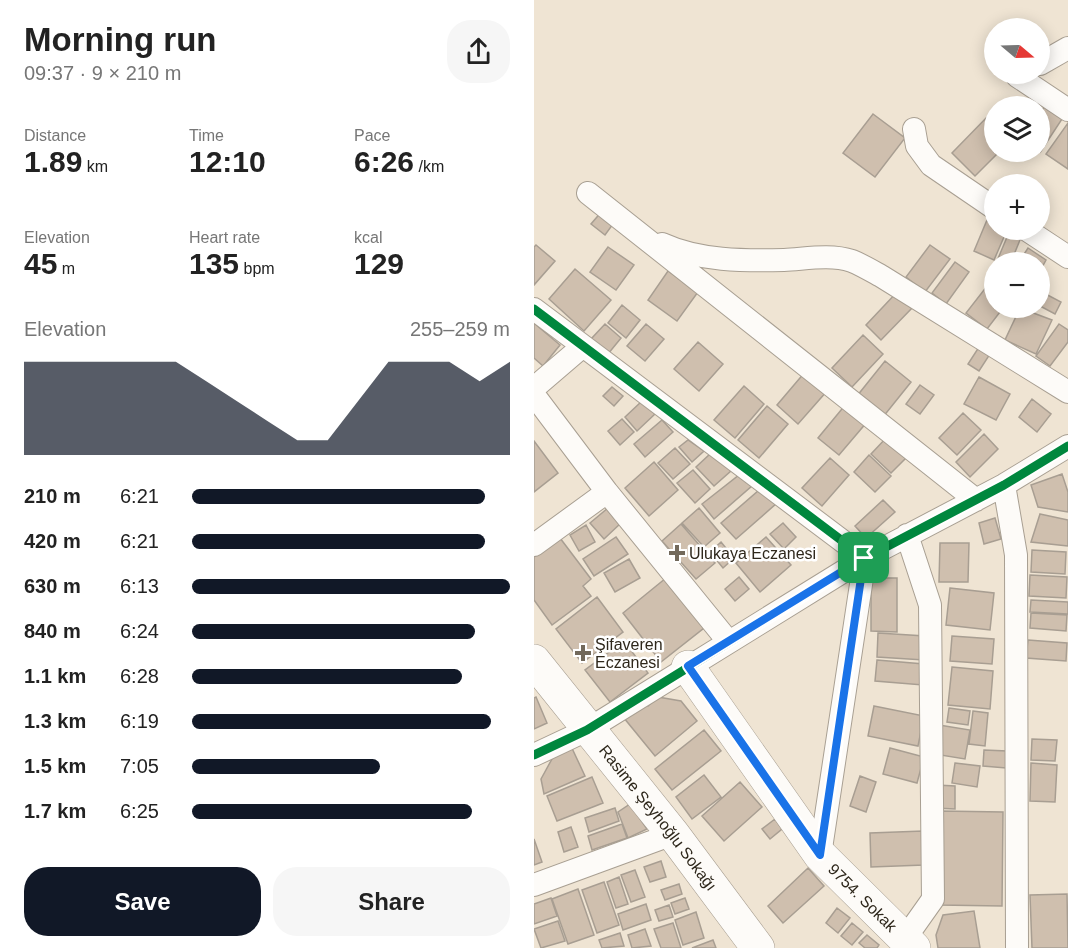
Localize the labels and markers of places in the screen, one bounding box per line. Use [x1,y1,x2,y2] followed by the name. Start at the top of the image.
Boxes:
[838,532,889,583] pin
[689,545,816,562] place label: Ulukaya Eczanesi
[670,546,684,560] marker: Ulukaya Eczanesi
[595,636,663,671] place label: Şifaveren Eczanesi
[576,646,590,660] marker: Şifaveren Eczanesi

